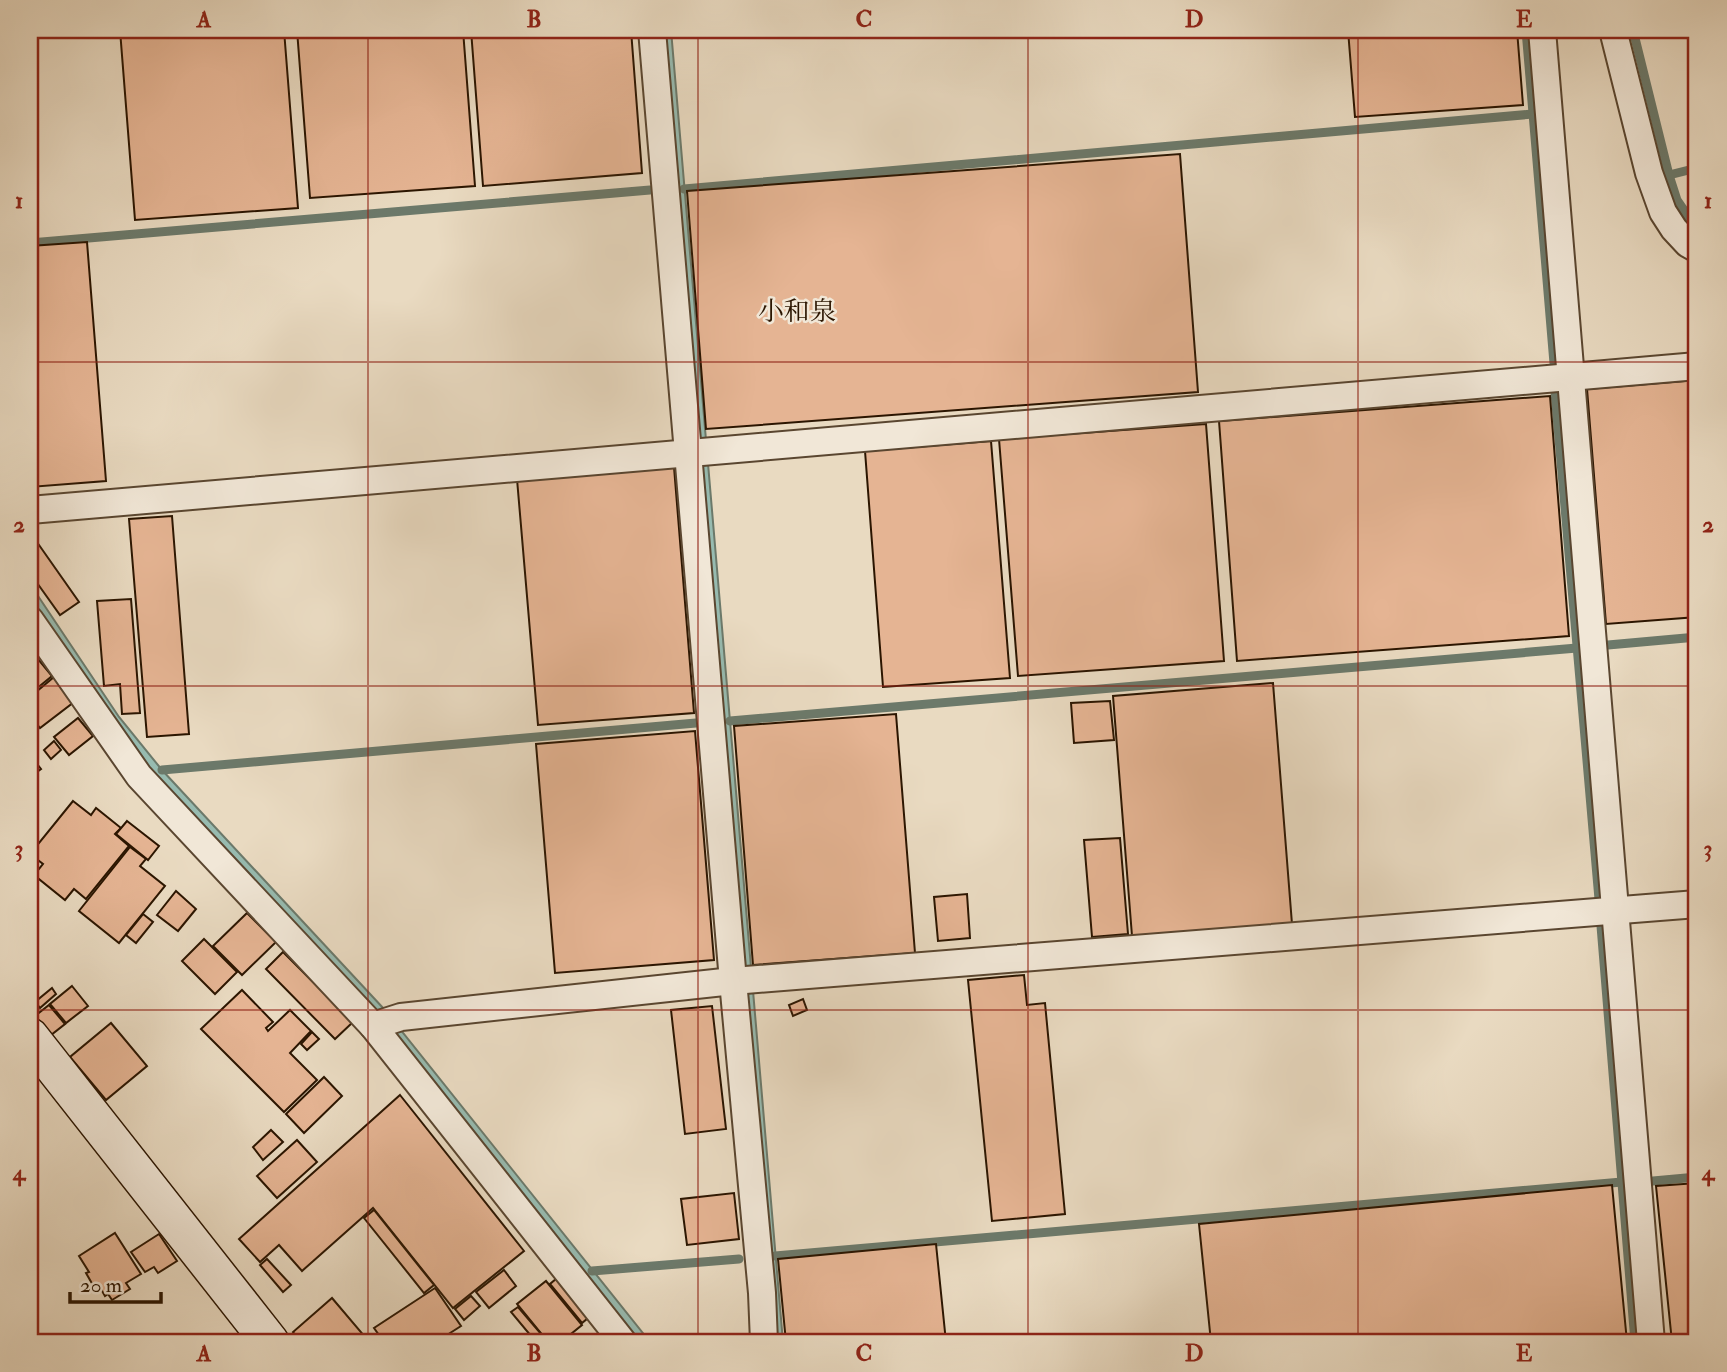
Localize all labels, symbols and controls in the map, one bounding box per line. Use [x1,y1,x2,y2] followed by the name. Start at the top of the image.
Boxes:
[196,5,212,34] text: A
[526,5,542,34] text: B
[856,5,872,34] text: C
[1185,5,1203,34] text: D
[1516,5,1533,34] text: E
[15,186,23,215] text: 1
[1704,186,1712,215] text: 1
[758,296,836,328] district label: 小和泉
[13,510,25,539] text: 2
[1702,510,1714,539] text: 2
[15,834,23,863] text: 3
[1704,834,1712,863] text: 3
[12,1158,27,1187] text: 4
[1701,1158,1716,1187] text: 4
[70,1260,161,1304] scale bar
[80,1272,122,1299] text: 20 m
[196,1339,212,1368] text: A
[526,1339,542,1368] text: B
[856,1339,872,1368] text: C
[1185,1339,1203,1368] text: D
[1516,1339,1533,1368] text: E

